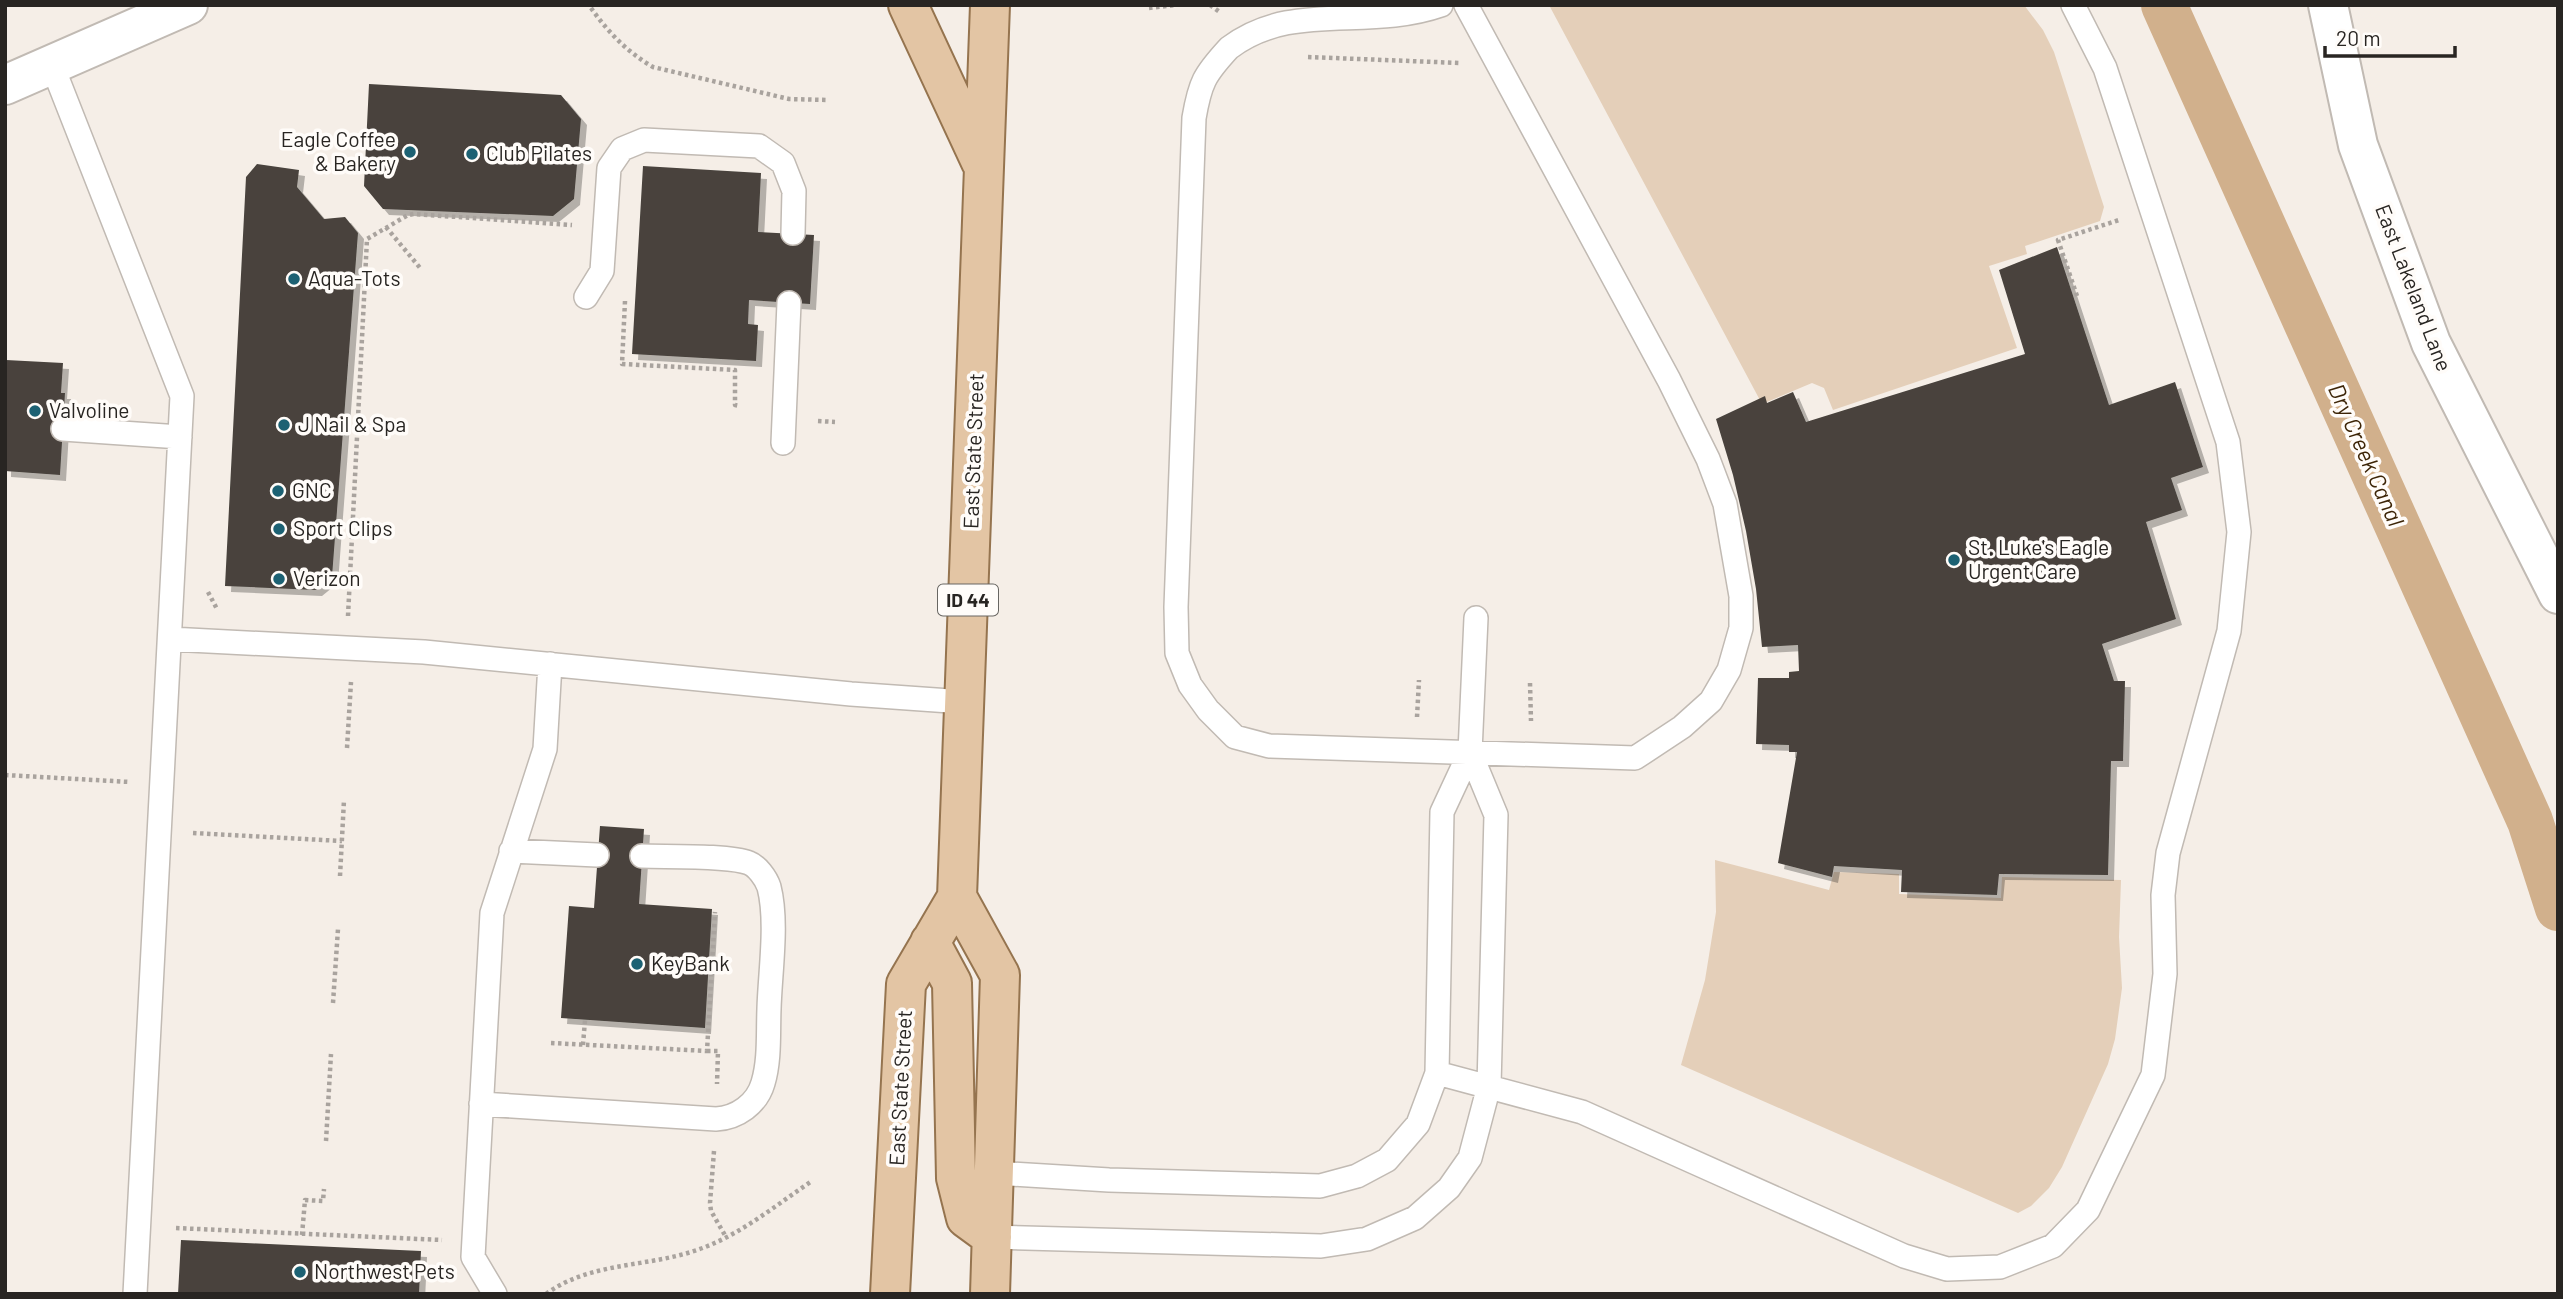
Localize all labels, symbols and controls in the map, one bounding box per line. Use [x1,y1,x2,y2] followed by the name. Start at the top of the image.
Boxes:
[2325,14,2454,58] scale bar
[2336,25,2381,50] text: 20 m
[281,126,396,175] place label: Eagle Coffee & Bakery
[486,140,592,165] place label: Club Pilates
[402,144,418,160] marker: Eagle Coffee & Bakery
[464,146,480,162] marker: Club Pilates
[2371,200,2458,374] street label: East Lakeland Lane
[308,265,401,290] place label: Aqua-Tots
[286,271,302,287] marker: Aqua-Tots
[957,373,988,529] street label: East State Street
[2323,379,2411,530] water label: Dry Creek Canal
[49,397,130,422] place label: Valvoline
[27,403,43,419] marker: Valvoline
[298,411,406,436] place label: J Nail & Spa
[276,417,292,433] marker: J Nail & Spa
[292,477,332,502] place label: GNC
[270,483,286,499] marker: GNC
[293,515,393,540] place label: Sport Clips
[271,521,287,537] marker: Sport Clips
[1968,534,2109,583] place label: St. Luke's Eagle Urgent Care
[1946,552,1962,568] marker: St. Luke's Eagle Urgent Care
[293,565,361,590] place label: Verizon
[271,571,287,587] marker: Verizon
[938,584,998,615] road number: ID 44
[651,950,730,975] place label: KeyBank
[629,956,645,972] marker: KeyBank
[883,1009,916,1166] street label: East State Street
[314,1258,455,1283] place label: Northwest Pets
[292,1264,308,1280] marker: Northwest Pets

